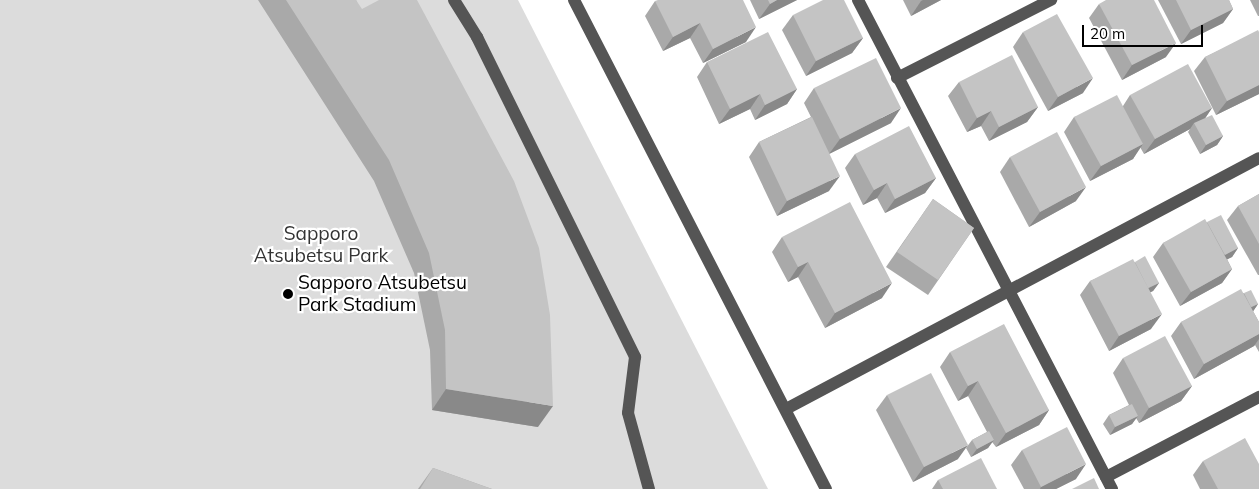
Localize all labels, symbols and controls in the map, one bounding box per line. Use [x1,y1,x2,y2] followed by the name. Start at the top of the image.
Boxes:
[1084,15,1205,47] scale bar
[1090,24,1125,43] text: 20 m
[254,223,388,267] park label: Sapporo Atsubetsu Park
[298,272,467,316] place label: Sapporo Atsubetsu Park Stadium
[282,288,294,300] marker: Sapporo Atsubetsu Park Stadium

